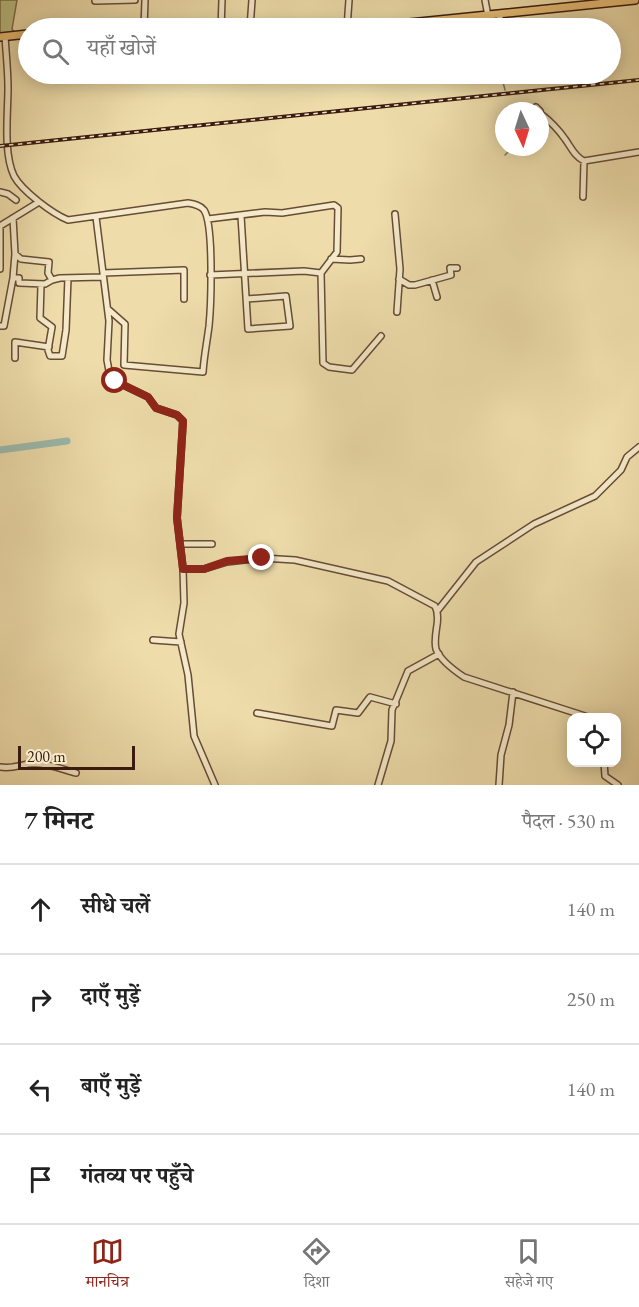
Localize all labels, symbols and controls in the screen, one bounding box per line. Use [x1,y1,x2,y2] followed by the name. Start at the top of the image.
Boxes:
[18,18,621,84] search box
[87,33,156,62] text: यहाँ खोजें
[39,35,72,68] icon: search
[495,102,549,156] north arrow
[101,367,127,393] route start
[248,544,274,570] route end
[567,713,621,767] map controls
[567,713,621,767] button: locate
[18,743,135,770] scale bar
[27,746,66,767] text: 200 m
[24,803,93,837] text: 7 मिनट
[522,808,615,834] text: पैदल · 530 m
[81,891,150,920] text: सीधे चलें
[24,893,57,926] icon: ahead
[567,896,615,922] text: 140 m
[81,981,140,1010] text: दाएँ मुड़ें
[24,983,57,1016] icon: right
[567,986,615,1012] text: 250 m
[81,1071,141,1100] text: बाएँ मुड़ें
[24,1073,57,1106] icon: left
[567,1076,615,1102] text: 140 m
[81,1161,193,1190] text: गंतव्य पर पहुँचे
[24,1163,57,1196] icon: arrive
[86,1235,129,1297] tab: मानचित्र
[300,1235,333,1297] tab: दिशा
[505,1235,553,1297] tab: सहेजे गए

